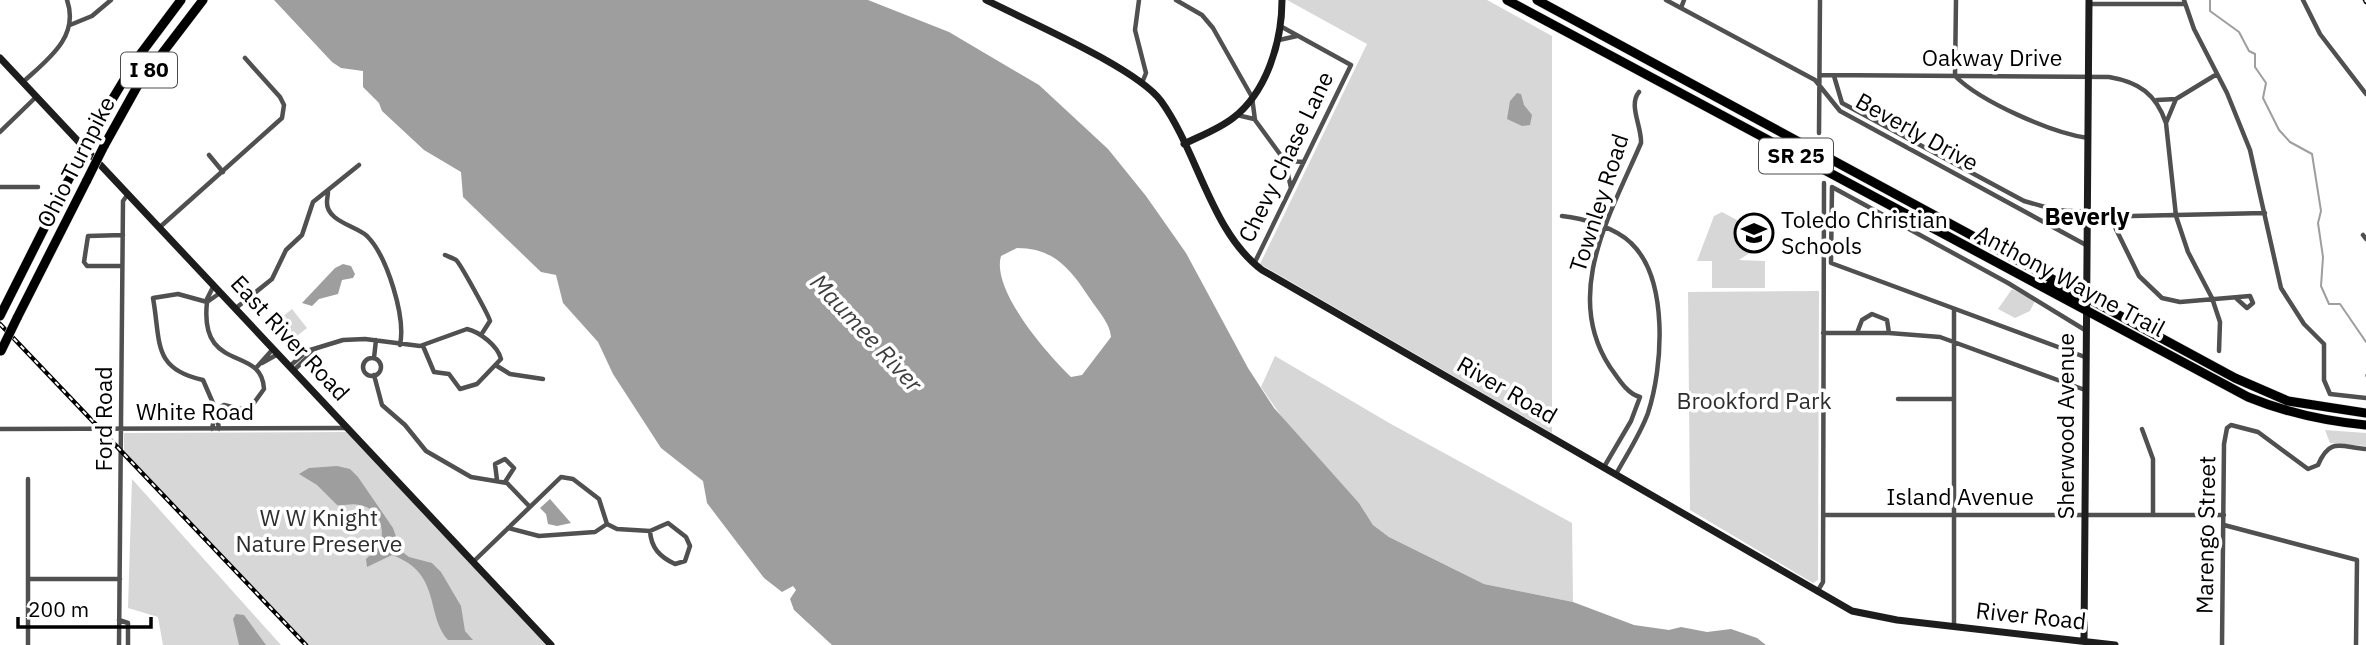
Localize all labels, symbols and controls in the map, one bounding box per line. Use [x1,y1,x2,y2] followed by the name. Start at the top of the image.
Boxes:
[1922,42,2062,72] street label: Oakway Drive
[121,52,177,88] road number: I 80
[1231,66,1339,247] street label: Chevy Chase Lane
[1851,85,1984,177] street label: Beverly Drive
[29,91,121,232] street label: Ohio Turnpike
[1562,130,1635,276] street label: Townley Road
[1759,138,1833,174] road number: SR 25
[2044,200,2130,232] district label: Beverly
[1781,204,1948,260] place label: Toledo Christian Schools
[1733,212,1775,254] school or university icon: Toledo Christian Schools
[1970,217,2171,343] street label: Anthony Wayne Trail
[804,266,931,399] water label: Maumee River
[225,268,357,407] street label: East River Road
[2050,333,2080,519] street label: Sherwood Avenue
[1452,348,1563,430] street label: River Road
[88,366,118,472] street label: Ford Road
[1676,385,1832,415] park label: Brookford Park
[136,396,254,426] street label: White Road
[2189,456,2221,614] street label: Marengo Street
[1886,481,2034,511] street label: Island Avenue
[236,502,402,558] park label: W W Knight Nature Preserve
[18,586,150,630] scale bar
[1974,594,2088,636] street label: River Road
[28,595,89,623] text: 200 m

